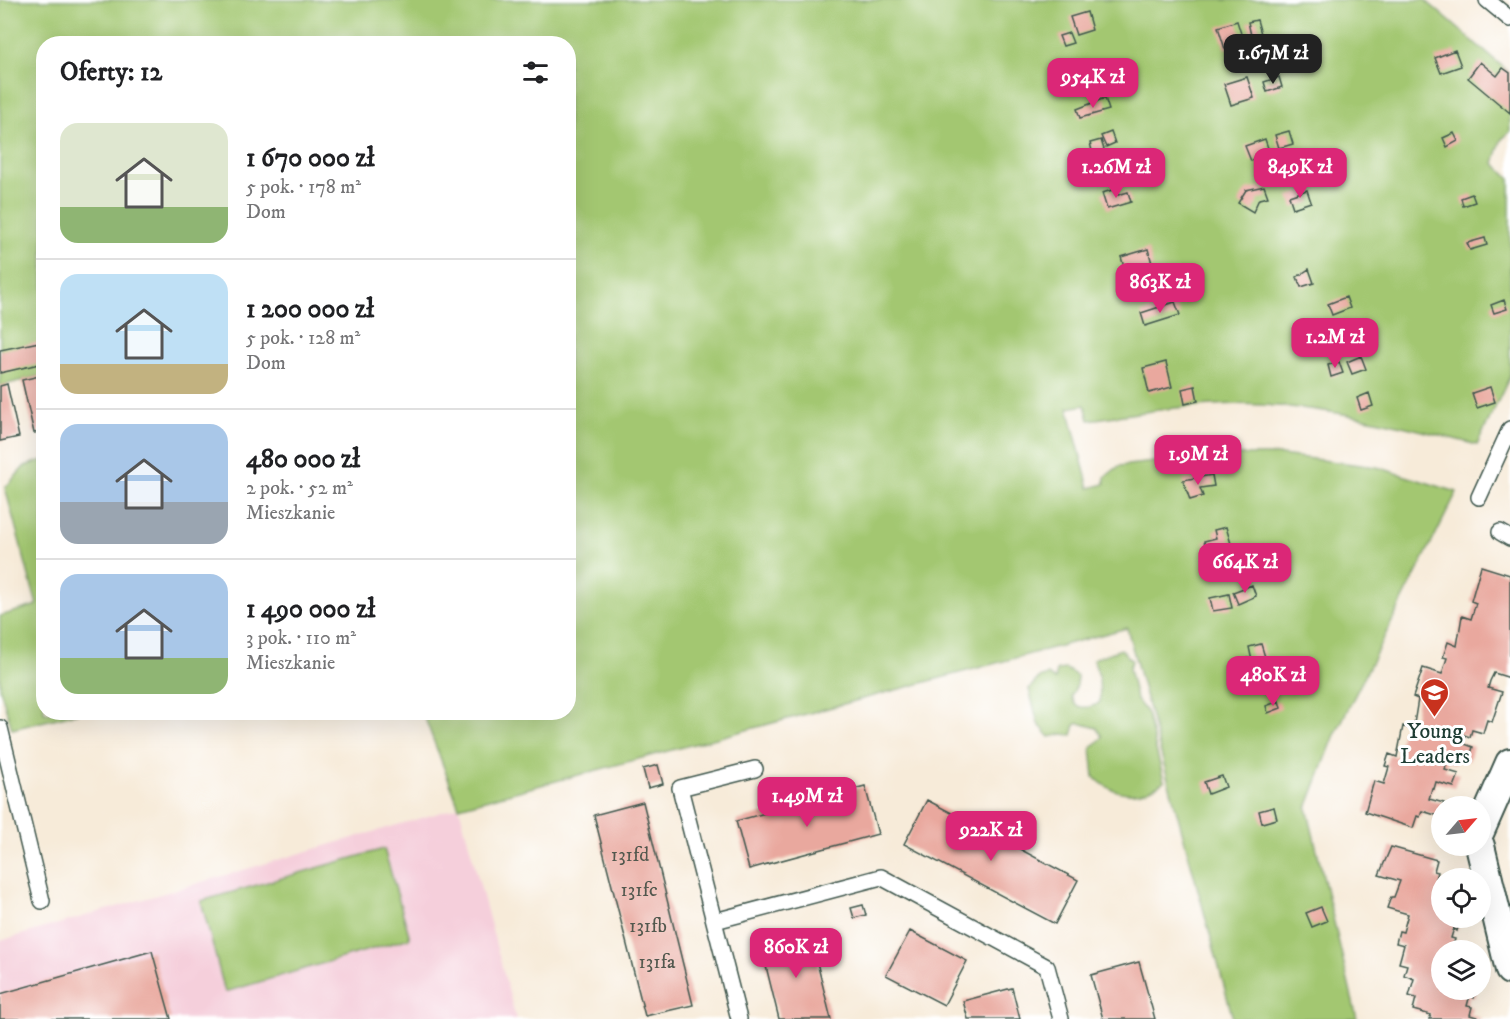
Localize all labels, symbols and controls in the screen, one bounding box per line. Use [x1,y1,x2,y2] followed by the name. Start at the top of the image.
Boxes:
[1211,34,1335,85] pin: 1.67M zł
[1238,41,1308,66] text: 1.67M zł
[60,56,162,89] text: Oferty: 12
[519,56,552,89] icon: filters
[1038,58,1148,109] pin: 954K zł
[1061,65,1125,90] text: 954K zł
[246,142,375,175] text: 1 670 000 zł
[108,147,180,219] icon: home
[1054,148,1178,199] pin: 1.26M zł
[1245,148,1355,199] pin: 849K zł
[1081,155,1151,180] text: 1.26M zł
[1268,155,1332,180] text: 849K zł
[246,175,361,200] text: 5 pok. · 178 m²
[246,200,286,225] text: Dom
[1105,263,1215,314] pin: 863K zł
[1130,270,1190,295] text: 863K zł
[246,293,374,326] text: 1 200 000 zł
[108,298,180,370] icon: home
[1280,318,1390,369] pin: 1.2M zł
[1305,325,1365,350] text: 1.2M zł
[246,326,360,351] text: 5 pok. · 128 m²
[246,351,286,376] text: Dom
[1143,435,1253,486] pin: 1.9M zł
[1168,442,1228,467] text: 1.9M zł
[246,443,360,476] text: 480 000 zł
[108,448,180,520] icon: home
[246,476,353,501] text: 2 pok. · 52 m²
[246,501,335,526] text: Mieszkanie
[1190,543,1300,594] pin: 664K zł
[1212,550,1278,575] text: 664K zł
[246,593,375,626] text: 1 490 000 zł
[108,598,180,670] icon: home
[246,626,356,651] text: 3 pok. · 110 m²
[246,651,335,676] text: Mieszkanie
[1218,656,1328,707] pin: 480K zł
[1240,663,1306,688] text: 480K zł
[1419,676,1451,718] school or university icon: Young Leaders
[1400,718,1470,770] place label: Young Leaders
[745,777,869,828] pin: 1.49M zł
[771,784,843,809] text: 1.49M zł
[1431,796,1491,856] north arrow
[1431,796,1491,1000] map controls
[936,811,1046,862] pin: 922K zł
[960,818,1022,843] text: 922K zł
[611,843,649,868] house number: 131fd
[1431,868,1491,928] button: locate
[620,878,658,903] house number: 131fc
[629,914,667,939] house number: 131fb
[741,928,851,979] pin: 860K zł
[764,935,828,960] text: 860K zł
[1431,940,1491,1000] button: layers
[638,950,676,975] house number: 131fa

